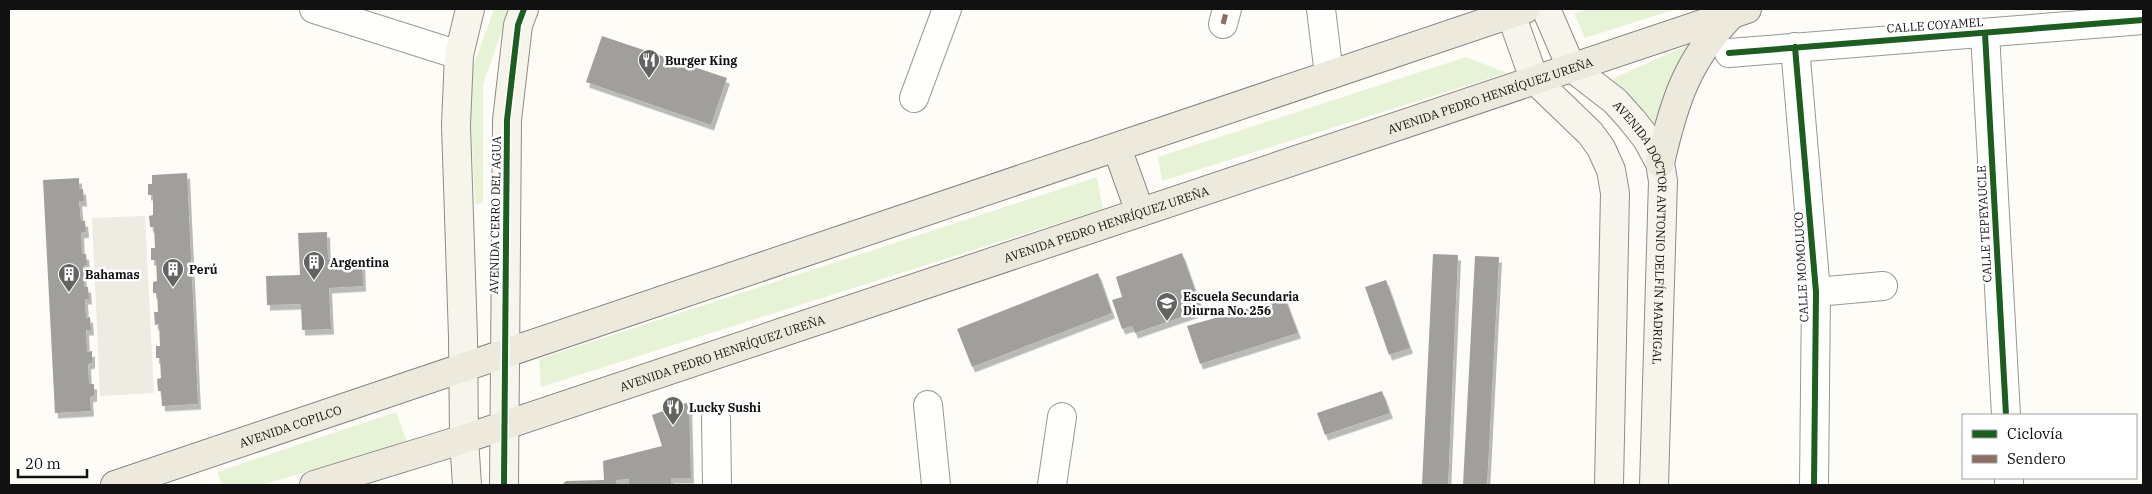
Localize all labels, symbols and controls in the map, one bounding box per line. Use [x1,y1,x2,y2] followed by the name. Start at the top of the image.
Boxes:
[1886,14,1984,36] street label: CALLE COYAMEL
[637,48,661,79] restaurant icon: Burger King
[665,53,737,68] place label: Burger King
[1385,54,1595,136] street label: AVENIDA PEDRO HENRÍQUEZ UREÑA
[1610,97,1671,365] street label: AVENIDA DOCTOR ANTONIO DELFÍN MADRIGAL
[486,135,504,294] street label: AVENIDA CERRO DEL AGUA
[1973,165,1995,283] street label: CALLE TEPEYAUCLE
[1001,182,1211,265] street label: AVENIDA PEDRO HENRÍQUEZ UREÑA
[1791,211,1811,323] street label: CALLE MOMOLUCO
[302,250,326,281] building icon: Argentina
[330,255,389,270] place label: Argentina
[161,257,185,288] building icon: Perú
[57,262,81,293] building icon: Bahamas
[189,262,218,277] place label: Perú
[85,267,140,282] place label: Bahamas
[1183,289,1299,318] place label: Escuela Secundaria Diurna No. 256
[1155,291,1179,322] school or university icon: Escuela Secundaria Diurna No. 256
[617,311,827,394] street label: AVENIDA PEDRO HENRÍQUEZ UREÑA
[661,395,685,426] restaurant icon: Lucky Sushi
[689,400,761,415] place label: Lucky Sushi
[237,402,343,450] street label: AVENIDA COPILCO
[1962,414,2137,479] legend
[2007,424,2063,443] text: Ciclovía
[18,446,86,478] scale bar
[2007,449,2066,468] text: Sendero
[25,454,61,473] text: 20 m

